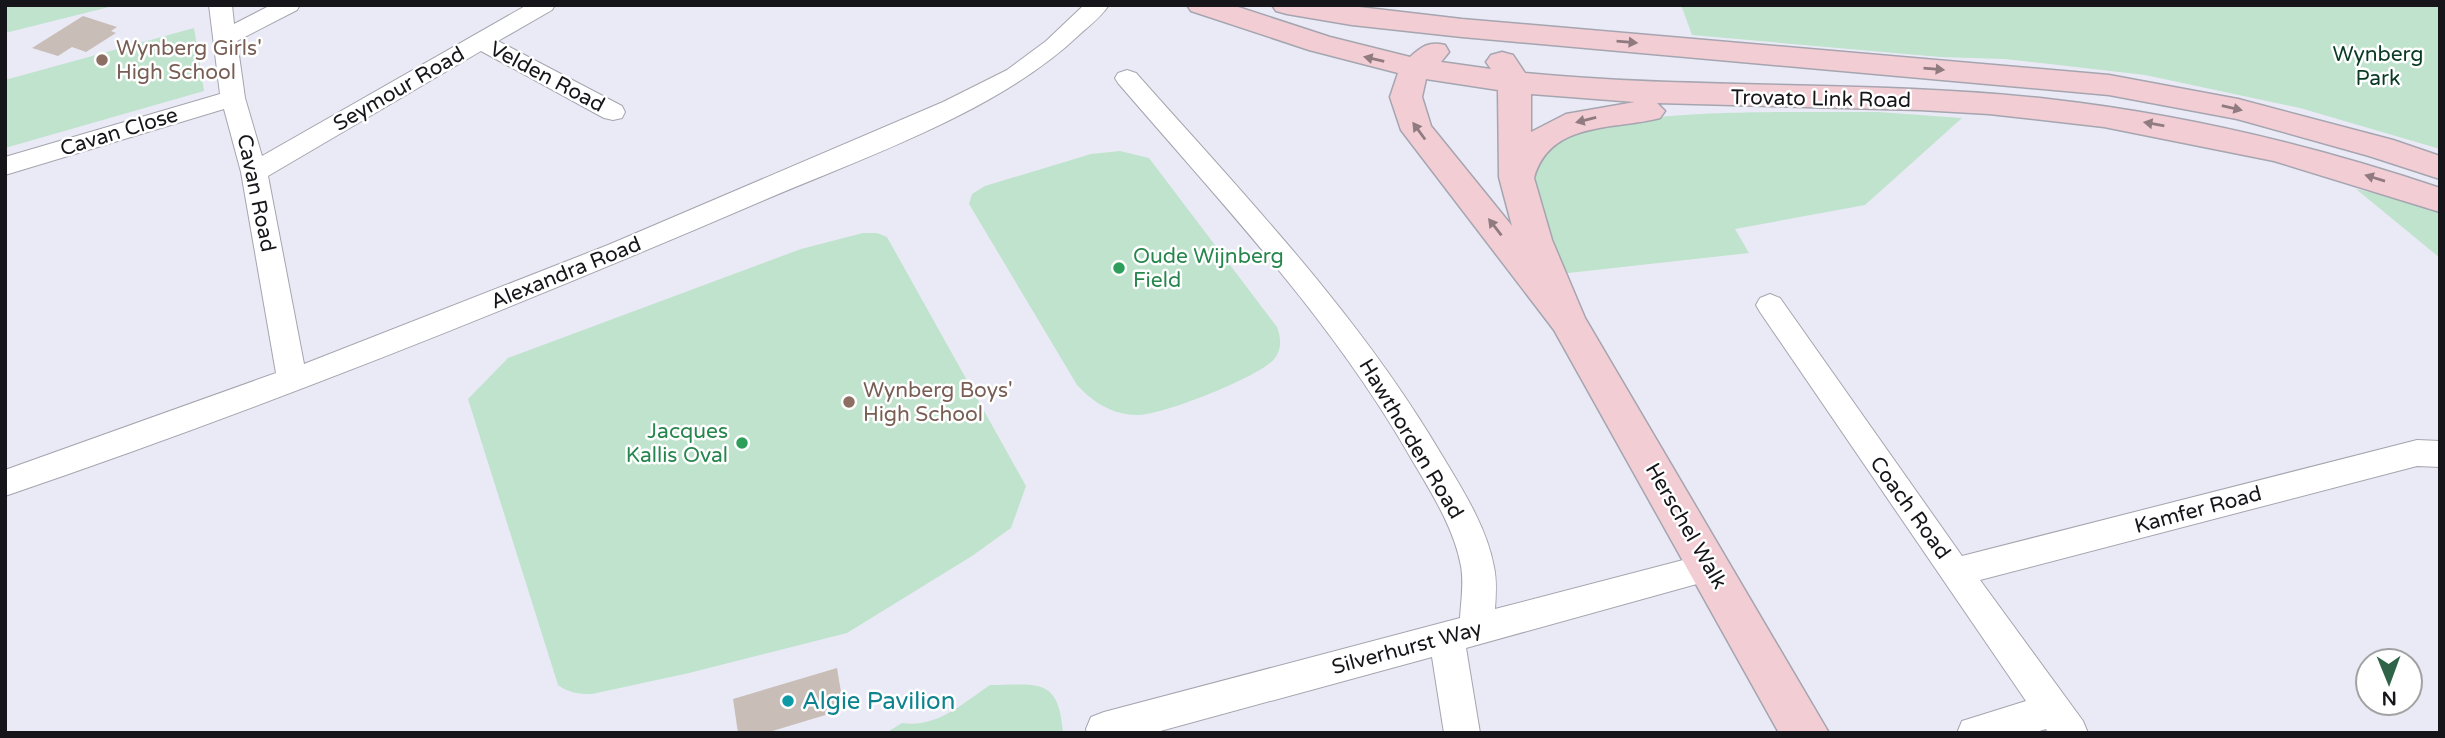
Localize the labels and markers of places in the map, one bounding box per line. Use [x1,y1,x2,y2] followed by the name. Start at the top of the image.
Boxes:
[116,36,262,85] place label: Wynberg Girls' High School
[94,52,110,68] marker: Wynberg Girls' High School
[1133,244,1284,293] place label: Oude Wijnberg Field
[1111,260,1127,276] marker: Oude Wijnberg Field
[863,378,1013,427] place label: Wynberg Boys' High School
[841,394,857,410] marker: Wynberg Boys' High School
[626,419,728,468] place label: Jacques Kallis Oval
[734,435,750,451] marker: Jacques Kallis Oval
[802,687,955,716] place label: Algie Pavilion
[780,693,796,709] marker: Algie Pavilion

